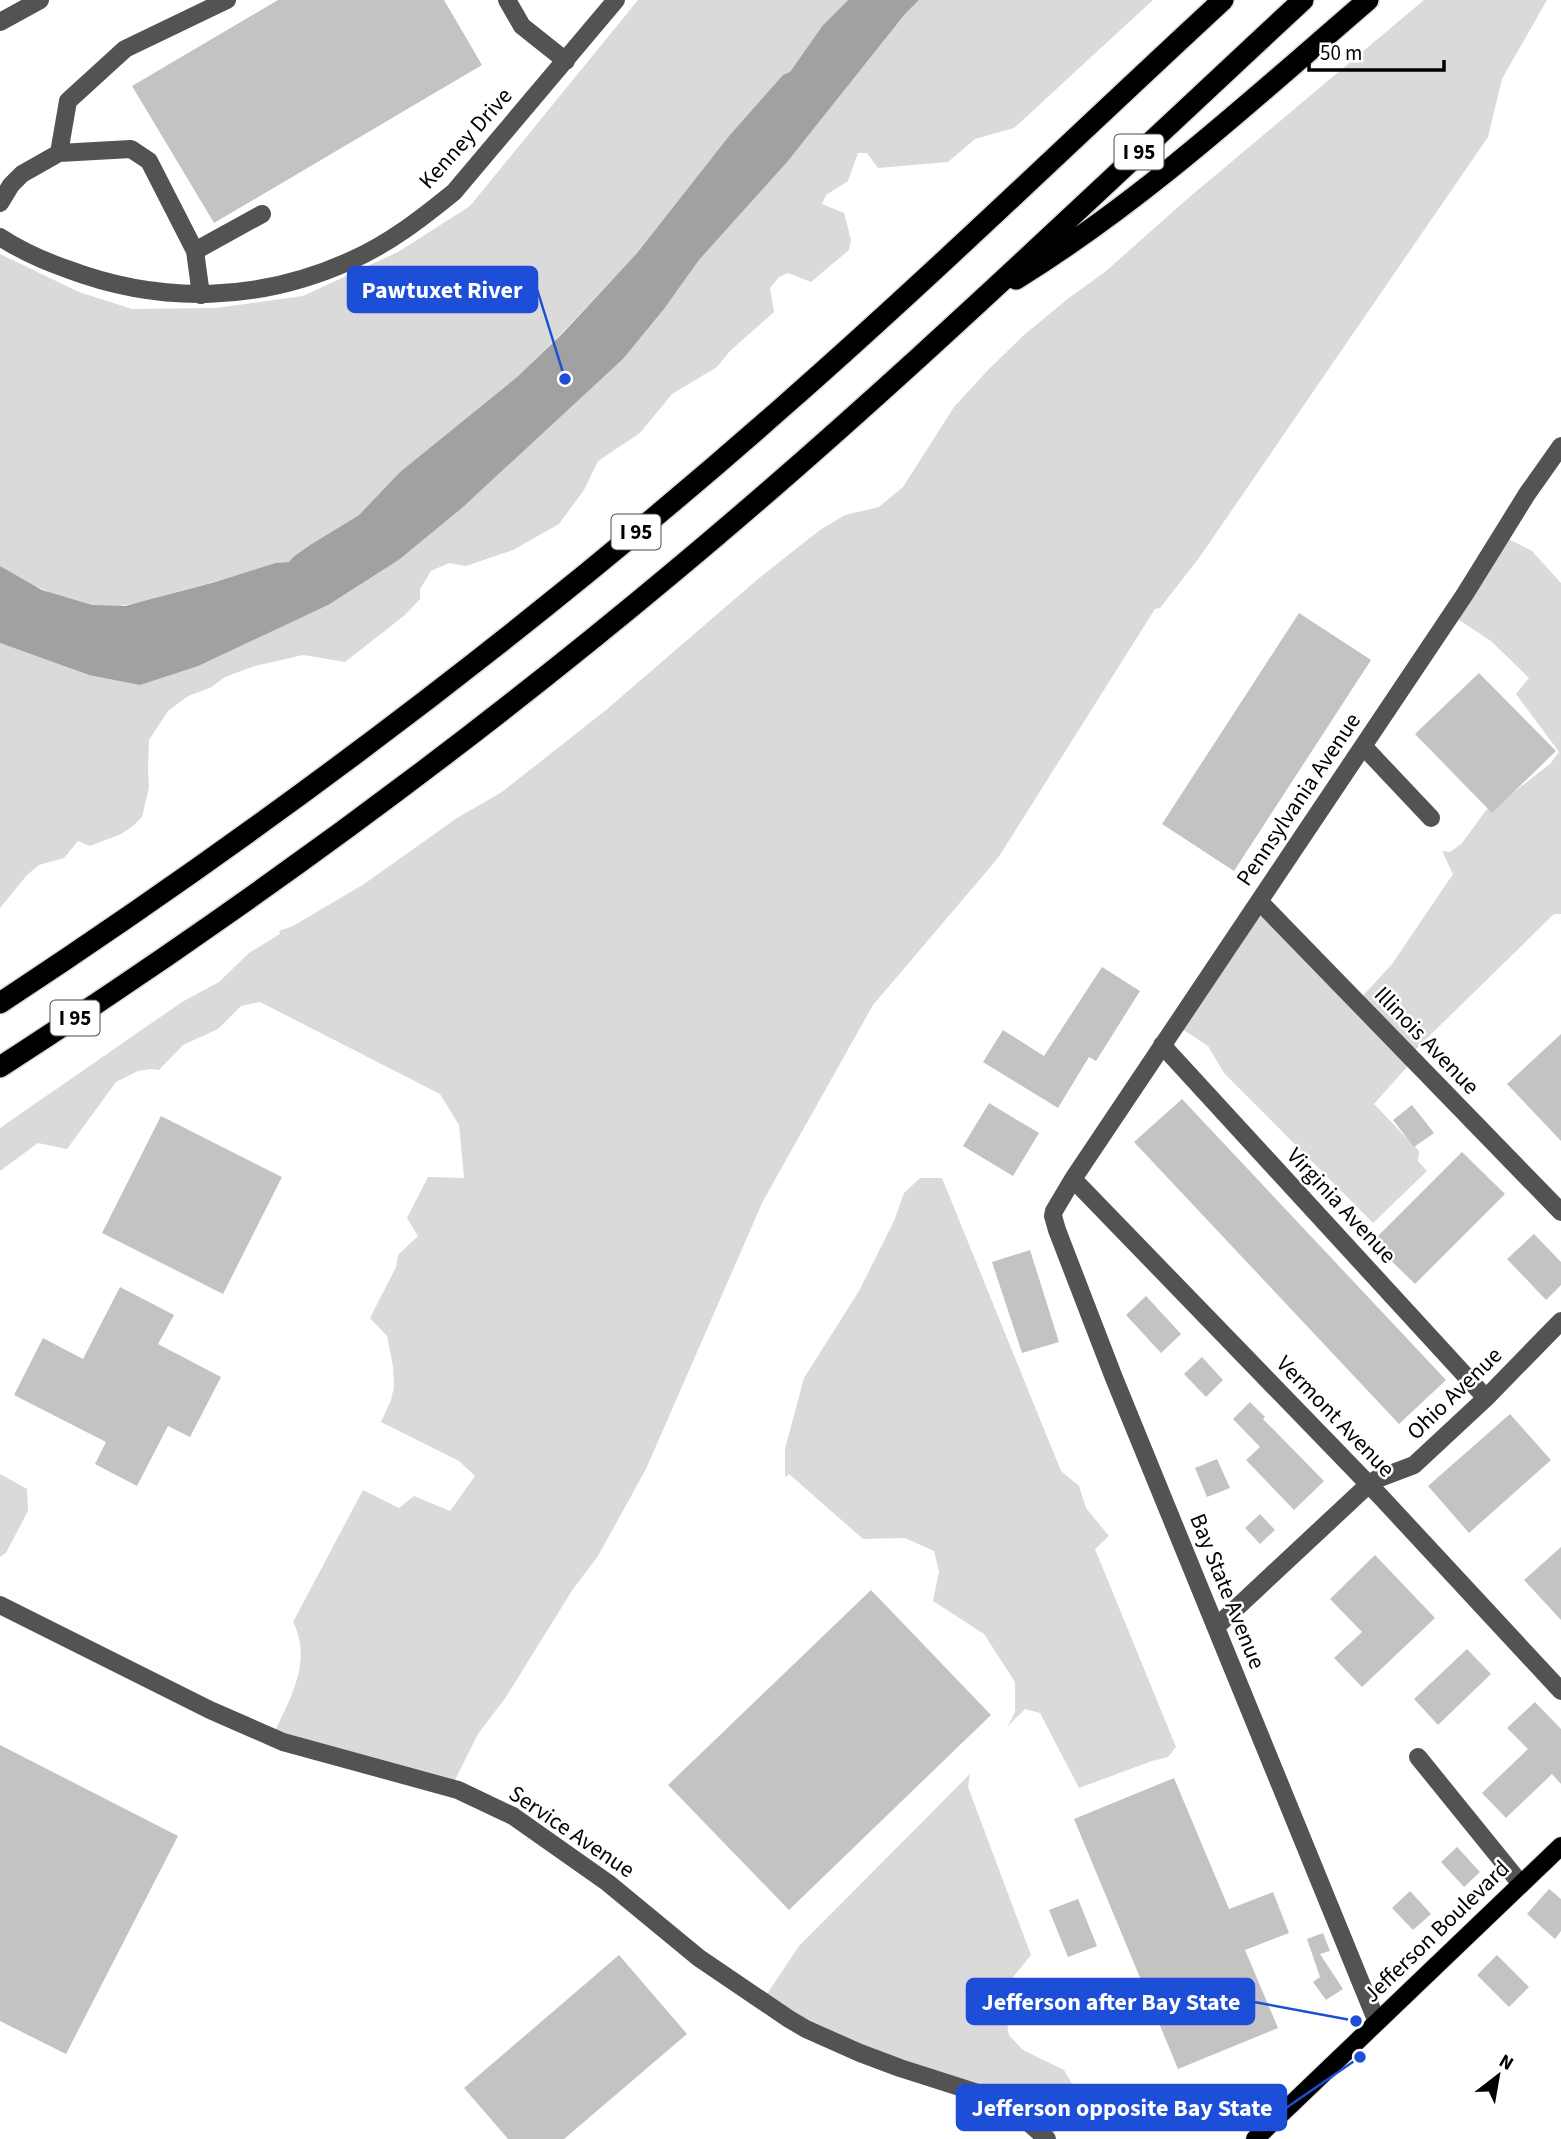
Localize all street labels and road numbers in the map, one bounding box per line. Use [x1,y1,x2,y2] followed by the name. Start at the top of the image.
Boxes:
[411,80,520,196] street label: Kenney Drive
[1114,134,1164,170] road number: I 95
[612,514,660,550] road number: I 95
[1228,706,1369,892] street label: Pennsylvania Avenue
[1366,979,1487,1102] street label: Illinois Avenue
[50,1000,100,1036] road number: I 95
[1279,1140,1404,1271] street label: Virginia Avenue
[1399,1339,1509,1447] street label: Ohio Avenue
[1269,1348,1402,1485] street label: Vermont Avenue
[1181,1508,1274,1674] street label: Bay State Avenue
[502,1777,641,1886] street label: Service Avenue
[1356,1853,1517,2010] street label: Jefferson Boulevard

